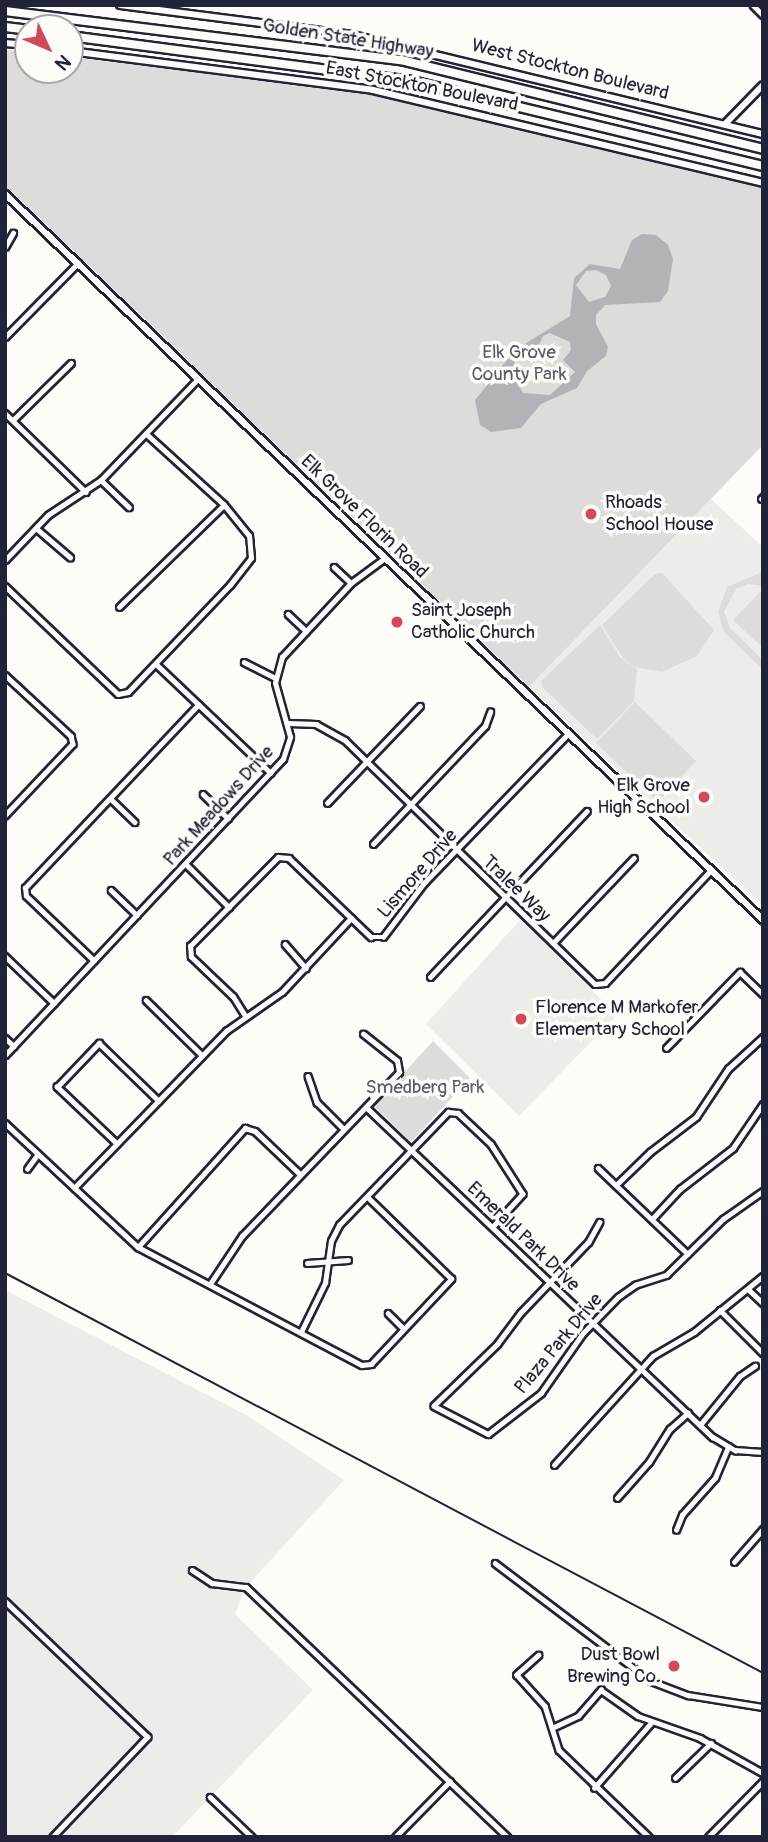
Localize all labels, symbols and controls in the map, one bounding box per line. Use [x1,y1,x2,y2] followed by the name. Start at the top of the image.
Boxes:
[14,14,84,84] north arrow
[261,14,435,64] street label: Golden State Highway
[469,34,671,106] street label: West Stockton Boulevard
[50,49,76,75] text: N
[324,57,520,117] street label: East Stockton Boulevard
[471,342,567,386] park label: Elk Grove County Park
[296,450,432,584] street label: Elk Grove Florin Road
[605,492,713,536] place label: Rhoads School House
[583,506,599,522] marker: Rhoads School House
[411,600,535,644] place label: Saint Joseph Catholic Church
[389,614,405,630] marker: Saint Joseph Catholic Church
[159,741,279,871] street label: Park Meadows Drive
[597,775,690,819] place label: Elk Grove High School
[696,789,712,805] marker: Elk Grove High School
[373,825,463,923] street label: Lismore Drive
[477,851,555,927] street label: Tralee Way
[535,997,698,1041] place label: Florence M Markofer Elementary School
[513,1011,529,1027] marker: Florence M Markofer Elementary School
[365,1077,485,1099] park label: Smedberg Park
[462,1178,584,1296] street label: Emerald Park Drive
[510,1289,608,1399] street label: Plaza Park Drive
[567,1644,660,1688] place label: Dust Bowl Brewing Co.
[666,1658,682,1674] marker: Dust Bowl Brewing Co.

